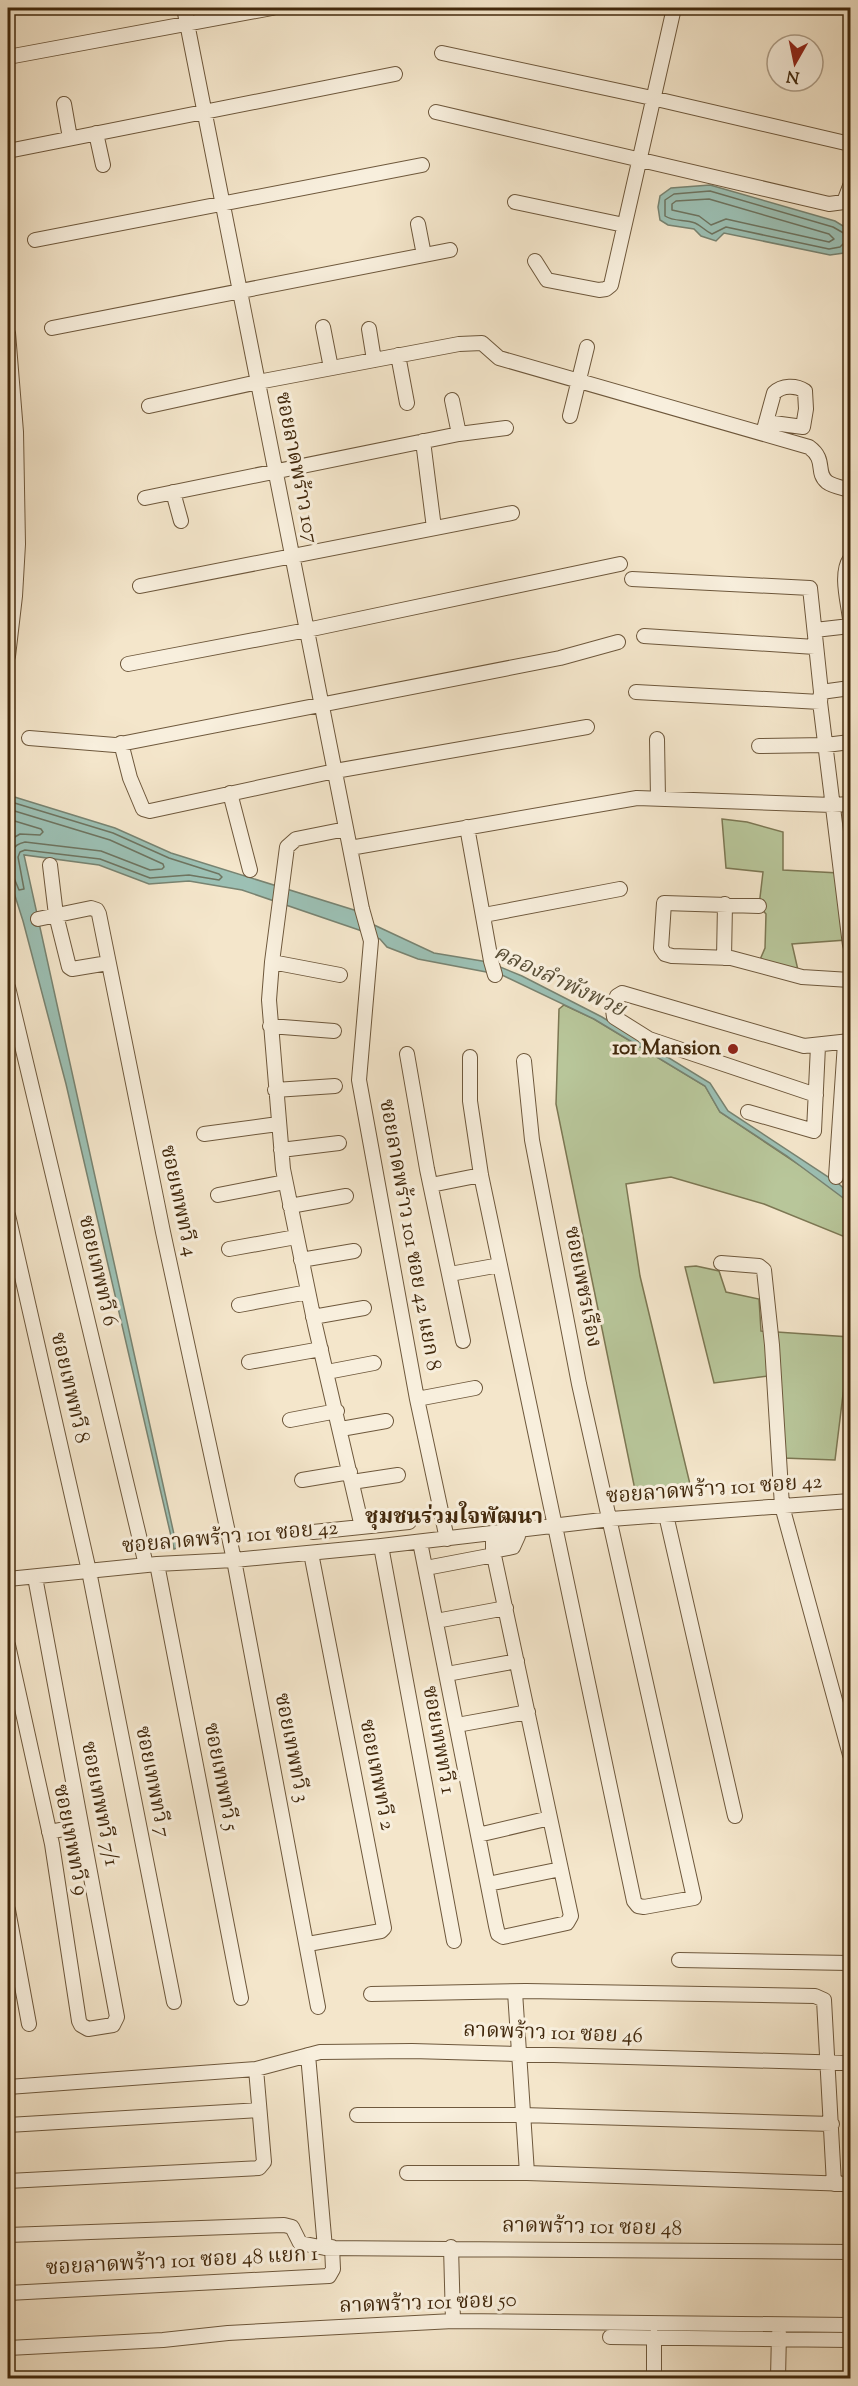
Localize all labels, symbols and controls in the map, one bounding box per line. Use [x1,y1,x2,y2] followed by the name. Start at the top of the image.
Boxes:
[765,33,825,93] north arrow
[785,63,801,88] text: N
[267,390,325,547] street label: ซอยลาดพร้าว 107
[488,937,632,1027] water label: คลองลำพังพวย
[612,1034,722,1064] place label: 101 Mansion
[726,1042,740,1056] marker: 101 Mansion
[370,1097,448,1373] street label: ซอยลาดพร้าว 101 ซอย 42 แยก 8
[152,1143,204,1259] street label: ซอยเทพทวี 4
[70,1213,124,1329] street label: ซอยเทพทวี 6
[556,1224,608,1350] street label: ซอยเพชรเรือง
[42,1330,96,1446] street label: ซอยเทพทวี 8
[605,1467,823,1513] street label: ซอยลาดพร้าว 101 ซอย 42
[365,1501,543,1534] district label: ชุมชนร่วมใจพัฒนา
[121,1514,340,1562] street label: ซอยลาดพร้าว 101 ซอย 42
[414,1683,462,1797] street label: ซอยเทพทวี 1
[266,1691,316,1805] street label: ซอยเทพทวี 3
[351,1717,401,1833] street label: ซอยเทพทวี 2
[195,1720,245,1834] street label: ซอยเทพทวี 5
[126,1724,178,1841] street label: ซอยเทพทวี 7
[72,1739,126,1869] street label: ซอยเทพทวี 7/1
[45,1782,95,1898] street label: ซอยเทพทวี 9
[463,2016,643,2052] street label: ลาดพร้าว 101 ซอย 46
[502,2211,682,2245] street label: ลาดพร้าว 101 ซอย 48
[45,2240,319,2284] street label: ซอยลาดพร้าว 101 ซอย 48 แยก 1
[339,2286,517,2322] street label: ลาดพร้าว 101 ซอย 50

